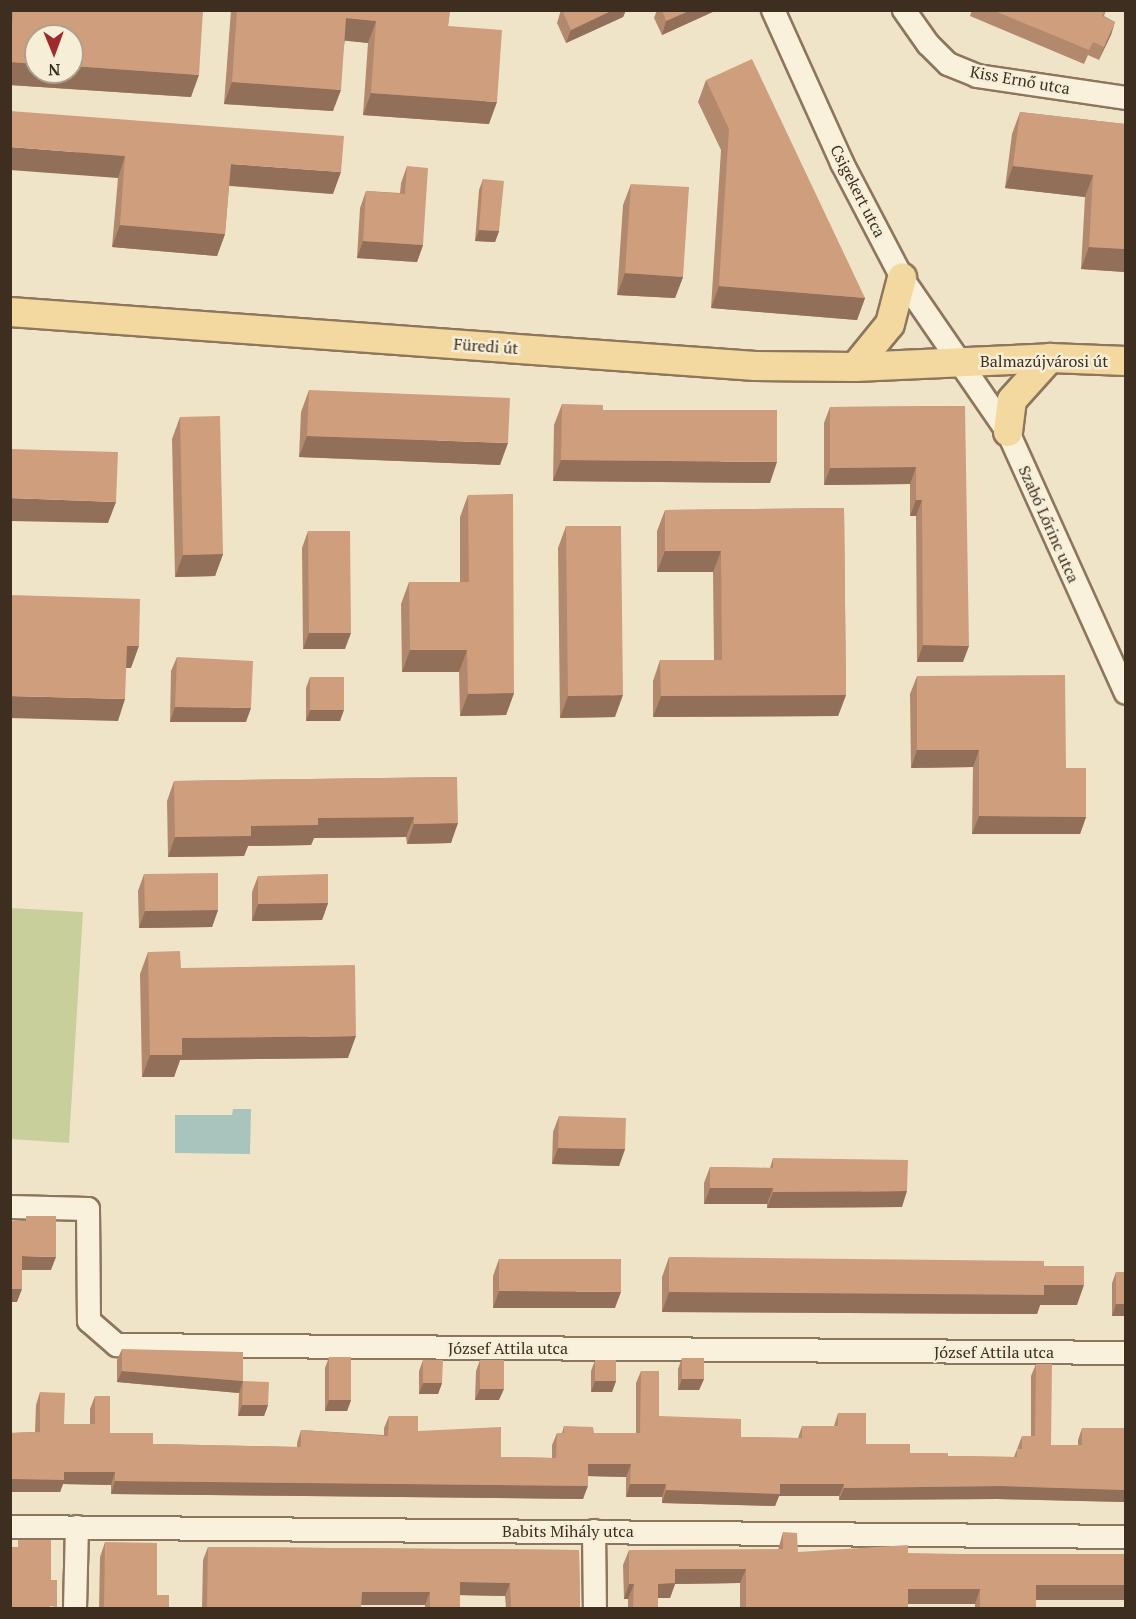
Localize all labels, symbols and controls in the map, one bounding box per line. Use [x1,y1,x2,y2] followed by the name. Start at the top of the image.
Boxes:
[24,24,84,84] north arrow
[48,59,61,81] text: N
[968,62,1072,98] street label: Kiss Ernő utca
[826,142,890,240] street label: Csigekert utca
[453,334,519,358] street label: Füredi út
[980,351,1108,371] street label: Balmazújvárosi út
[1015,463,1083,585] street label: Szabó Lőrinc utca
[448,1338,568,1358] street label: József Attila utca
[934,1342,1054,1362] street label: József Attila utca
[502,1521,634,1541] street label: Babits Mihály utca

